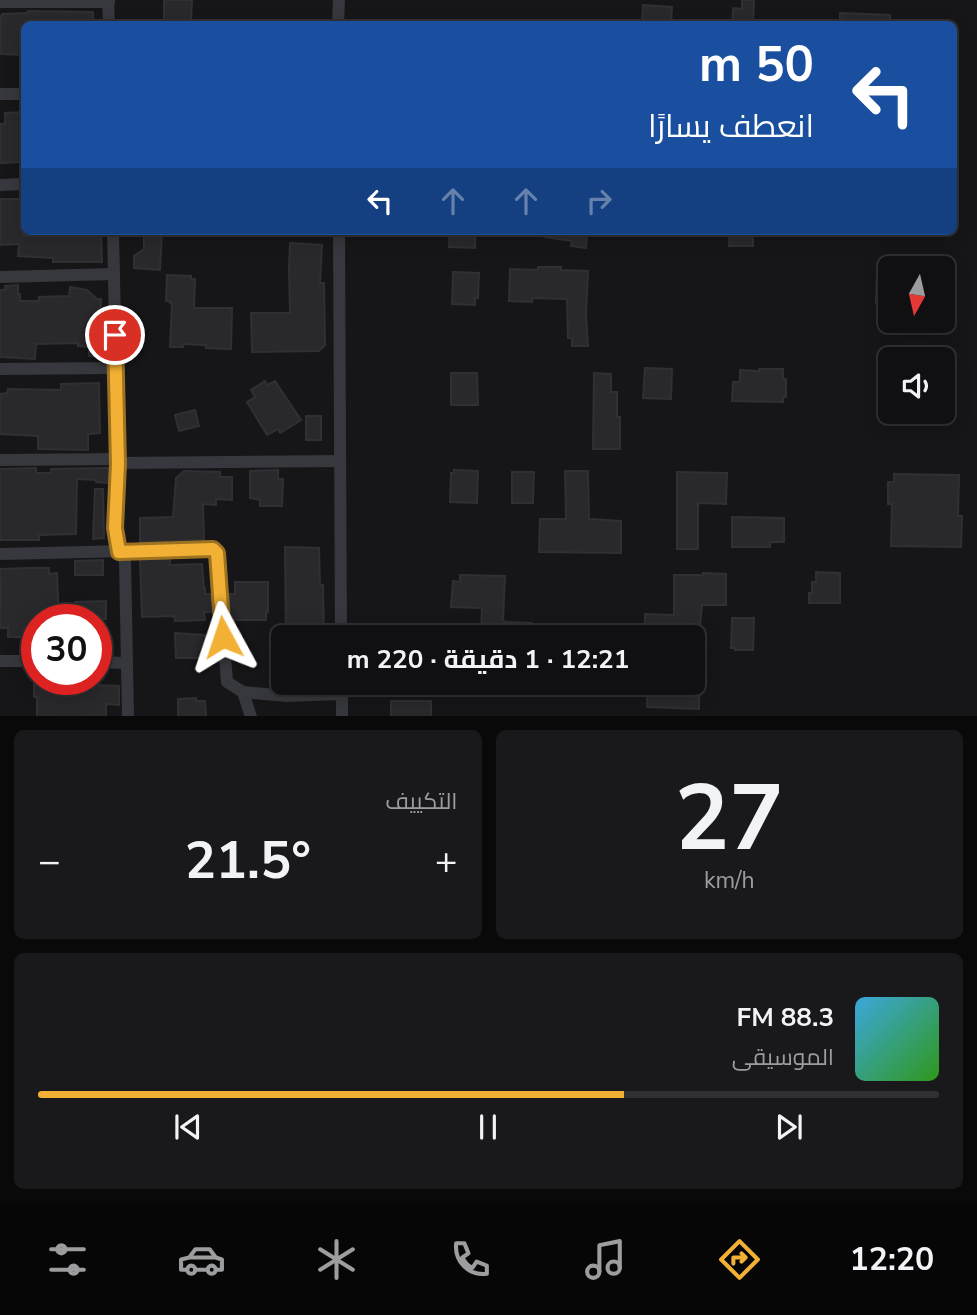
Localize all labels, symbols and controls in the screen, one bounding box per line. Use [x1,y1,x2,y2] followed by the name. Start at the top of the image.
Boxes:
[699,31,814,98] text: 50 m
[838,49,929,140] icon: left
[648,105,814,148] text: انعطف يسارًا
[361,182,399,220] icon: left
[434,182,472,220] icon: ahead
[507,182,545,220] icon: ahead
[580,182,618,220] icon: right
[878,256,956,332] north arrow
[878,256,955,424] map controls
[85,305,145,365] pin
[96,316,134,354] icon: arrive
[878,347,955,424] button: sound
[186,600,260,674] position arrow
[21,604,112,695] speed limit sign: 30
[347,642,629,677] text: 12:21 · 1 دقيقة · 220 m
[675,757,784,881] text: 27
[385,786,458,817] text: التكييف
[185,825,311,896] text: 21.5°
[38,836,61,887] text: −
[435,836,458,887] text: +
[704,865,755,896] text: km/h
[737,1000,834,1035] text: 88.3 FM
[732,1042,834,1073] text: الموسيقى
[169,1108,207,1146] icon: previous
[469,1108,507,1146] icon: pause
[770,1108,808,1146] icon: next
[43,1235,92,1284] icon: filters
[177,1235,226,1284] icon: car
[312,1235,361,1284] icon: climate
[446,1235,495,1284] icon: phone
[581,1235,630,1284] icon: music
[715,1235,764,1284] icon: directions
[850,1238,934,1281] text: 12:20

